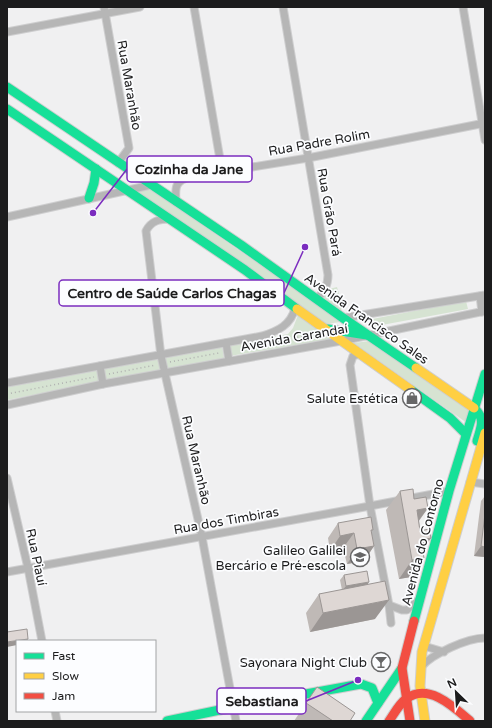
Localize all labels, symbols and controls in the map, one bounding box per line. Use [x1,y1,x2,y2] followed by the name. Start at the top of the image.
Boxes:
[113,39,145,131] street label: Rua Maranhão
[267,126,371,160] street label: Rua Padre Rolim
[127,156,252,182] callout: Cozinha da Jane
[135,161,243,178] text: Cozinha da Jane
[313,167,345,258] street label: Rua Grão Pará
[301,270,432,368] street label: Avenida Francisco Sales
[59,280,284,306] callout: Centro de Saúde Carlos Chagas
[67,285,277,302] text: Centro de Saúde Carlos Chagas
[239,321,349,355] street label: Avenida Carandaí
[401,387,423,409] shop icon: Salute Estética
[307,391,398,407] place label: Salute Estética
[178,414,214,506] street label: Rua Maranhão
[398,477,448,608] street label: Avenida do Contorno
[172,504,280,538] street label: Rua dos Timbiras
[22,527,50,587] street label: Rua Piauí
[215,543,346,574] place label: Galileo Galilei Bercário e Pré-escola
[349,546,371,568] school or university icon: Galileo Galilei Bercário e Pré-escola
[16,640,156,712] legend
[52,649,76,663] text: Fast
[370,651,392,673] bar icon: Sayonara Night Club
[240,655,367,671] place label: Sayonara Night Club
[52,669,79,683] text: Slow
[436,672,476,712] north arrow
[445,676,459,691] text: N
[217,688,306,714] callout: Sebastiana
[52,689,75,703] text: Jam
[225,693,299,710] text: Sebastiana

